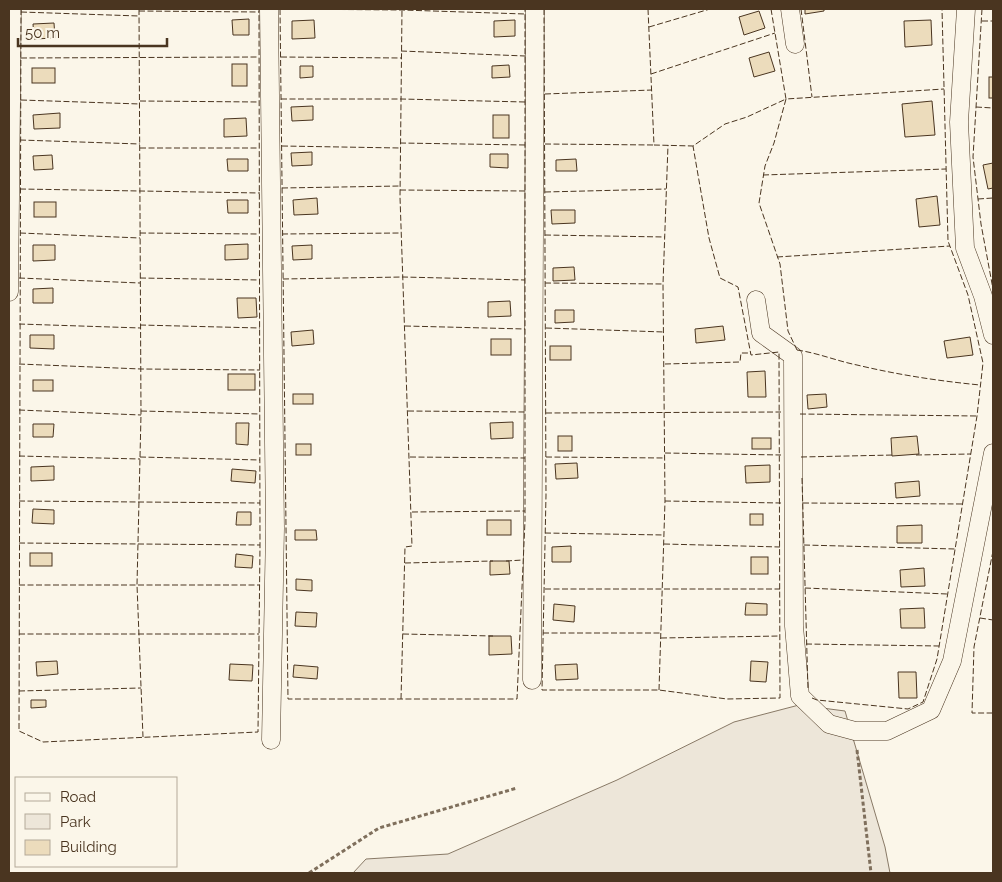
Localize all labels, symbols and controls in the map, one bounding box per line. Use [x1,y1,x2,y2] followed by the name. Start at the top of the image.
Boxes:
[18,15,166,47] scale bar
[25,24,60,42] text: 50 m
[15,777,178,867] legend
[60,788,96,806] text: Road
[60,813,91,831] text: Park
[60,838,117,856] text: Building

